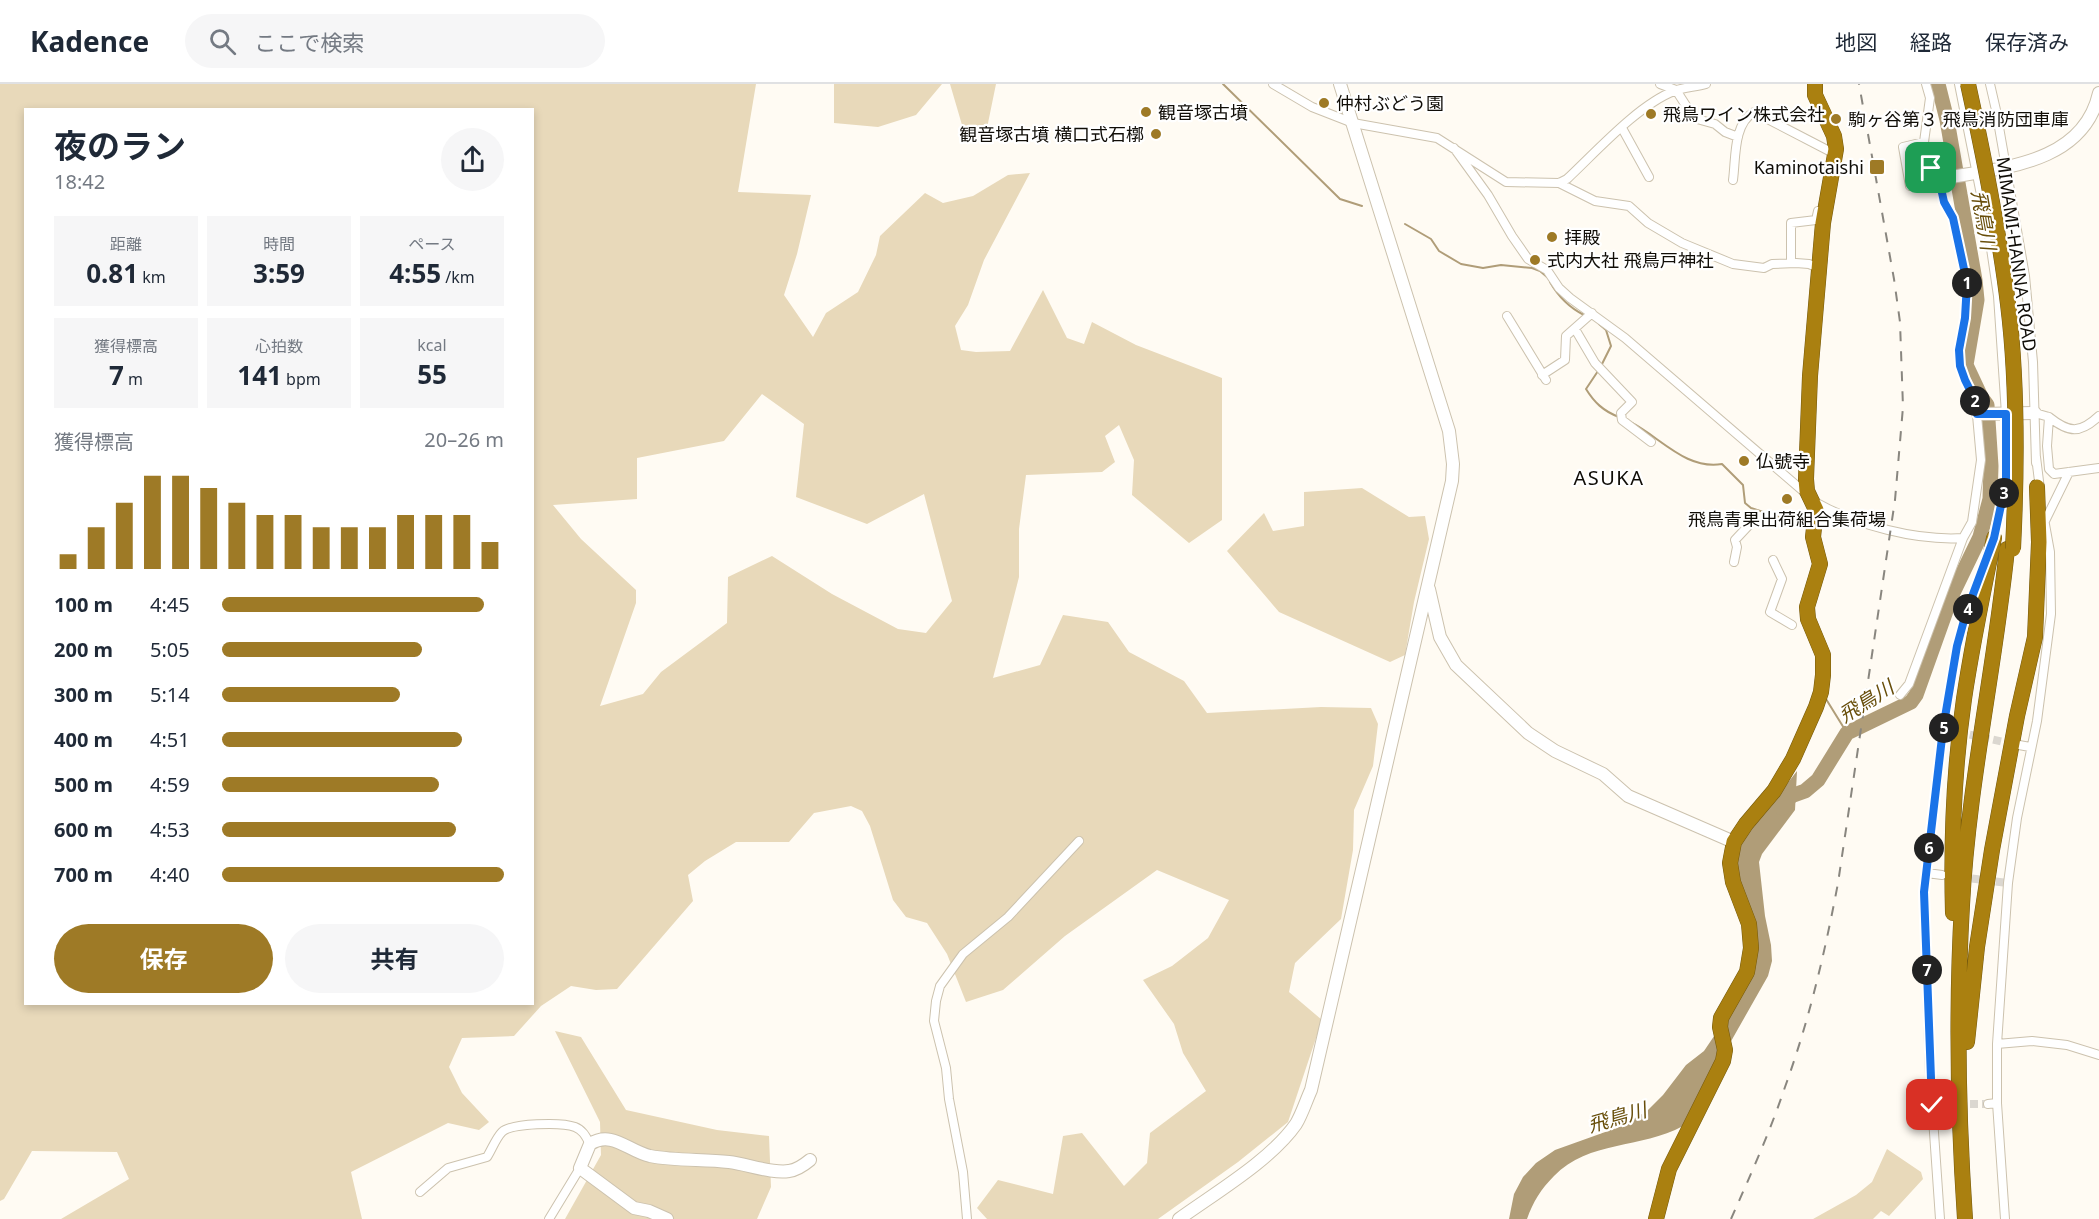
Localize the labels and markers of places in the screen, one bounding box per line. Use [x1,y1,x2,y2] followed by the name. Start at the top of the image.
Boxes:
[1336,91,1444,115] place label: 仲村ぶどう園
[1317,96,1331,110] marker: 仲村ぶどう園
[1158,100,1248,124] place label: 観音塚古墳
[1663,102,1825,126] place label: 飛鳥ワイン株式会社
[1139,105,1153,119] marker: 観音塚古墳
[1644,107,1658,121] marker: 飛鳥ワイン株式会社
[1848,107,2069,131] place label: 駒ヶ谷第３ 飛鳥消防団車庫
[1829,112,1843,126] marker: 駒ヶ谷第３ 飛鳥消防団車庫
[959,122,1144,146] place label: 観音塚古墳 横口式石槨
[1149,127,1163,141] marker: 観音塚古墳 横口式石槨
[1905,142,1956,193] pin
[1754,155,1864,179] place label: Kaminotaishi
[1868,158,1886,176] marker: Kaminotaishi
[1564,225,1600,249] place label: 拝殿
[1545,230,1559,244] marker: 拝殿
[1547,248,1714,272] place label: 式内大社 飛鳥戸神社
[1528,253,1542,267] marker: 式内大社 飛鳥戸神社
[1952,268,1982,298] pin: 1
[1960,386,1990,416] pin: 2
[1756,449,1810,473] place label: 仏號寺
[1737,454,1751,468] marker: 仏號寺
[1989,478,2019,508] pin: 3
[1780,492,1794,506] marker: 飛鳥青果出荷組合集荷場
[1688,507,1886,531] place label: 飛鳥青果出荷組合集荷場
[1953,594,1983,624] pin: 4
[1929,713,1959,743] pin: 5
[1914,833,1944,863] pin: 6
[1912,955,1942,985] pin: 7
[1906,1079,1957,1130] pin

